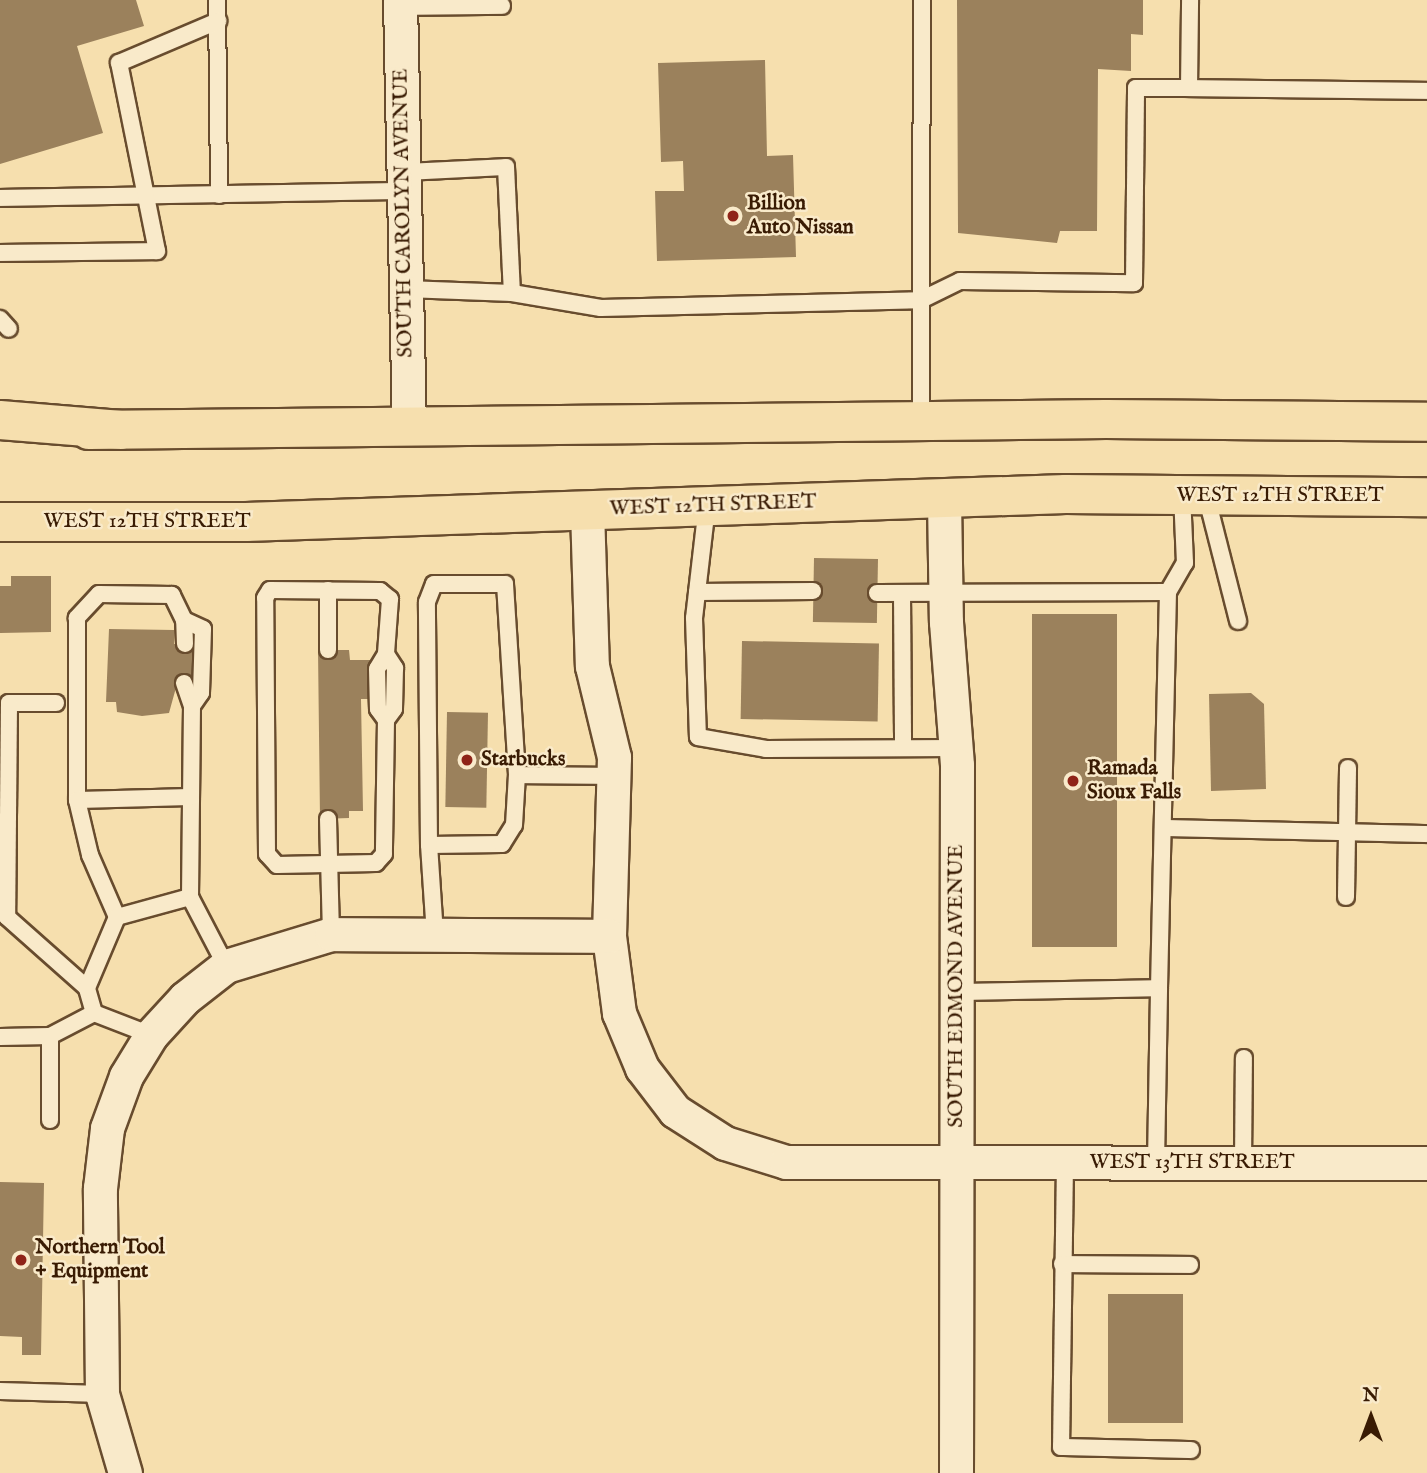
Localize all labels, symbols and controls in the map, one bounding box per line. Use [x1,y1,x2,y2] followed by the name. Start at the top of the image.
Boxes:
[389,68,419,358] street label: SOUTH CAROLYN AVENUE
[747,191,854,241] place label: Billion Auto Nissan
[725,208,741,224] marker: Billion Auto Nissan
[1176,483,1384,509] street label: WEST 12TH STREET
[609,490,817,522] street label: WEST 12TH STREET
[43,509,251,535] street label: WEST 12TH STREET
[481,747,565,773] place label: Starbucks
[459,752,475,768] marker: Starbucks
[1087,756,1181,806] place label: Ramada Sioux Falls
[1065,773,1081,789] marker: Ramada Sioux Falls
[944,844,970,1128] street label: SOUTH EDMOND AVENUE
[1089,1150,1295,1176] street label: WEST 13TH STREET
[35,1235,165,1285] place label: Northern Tool + Equipment
[13,1252,29,1268] marker: Northern Tool + Equipment
[1336,1382,1406,1452] north arrow
[1363,1384,1379,1408] text: N

